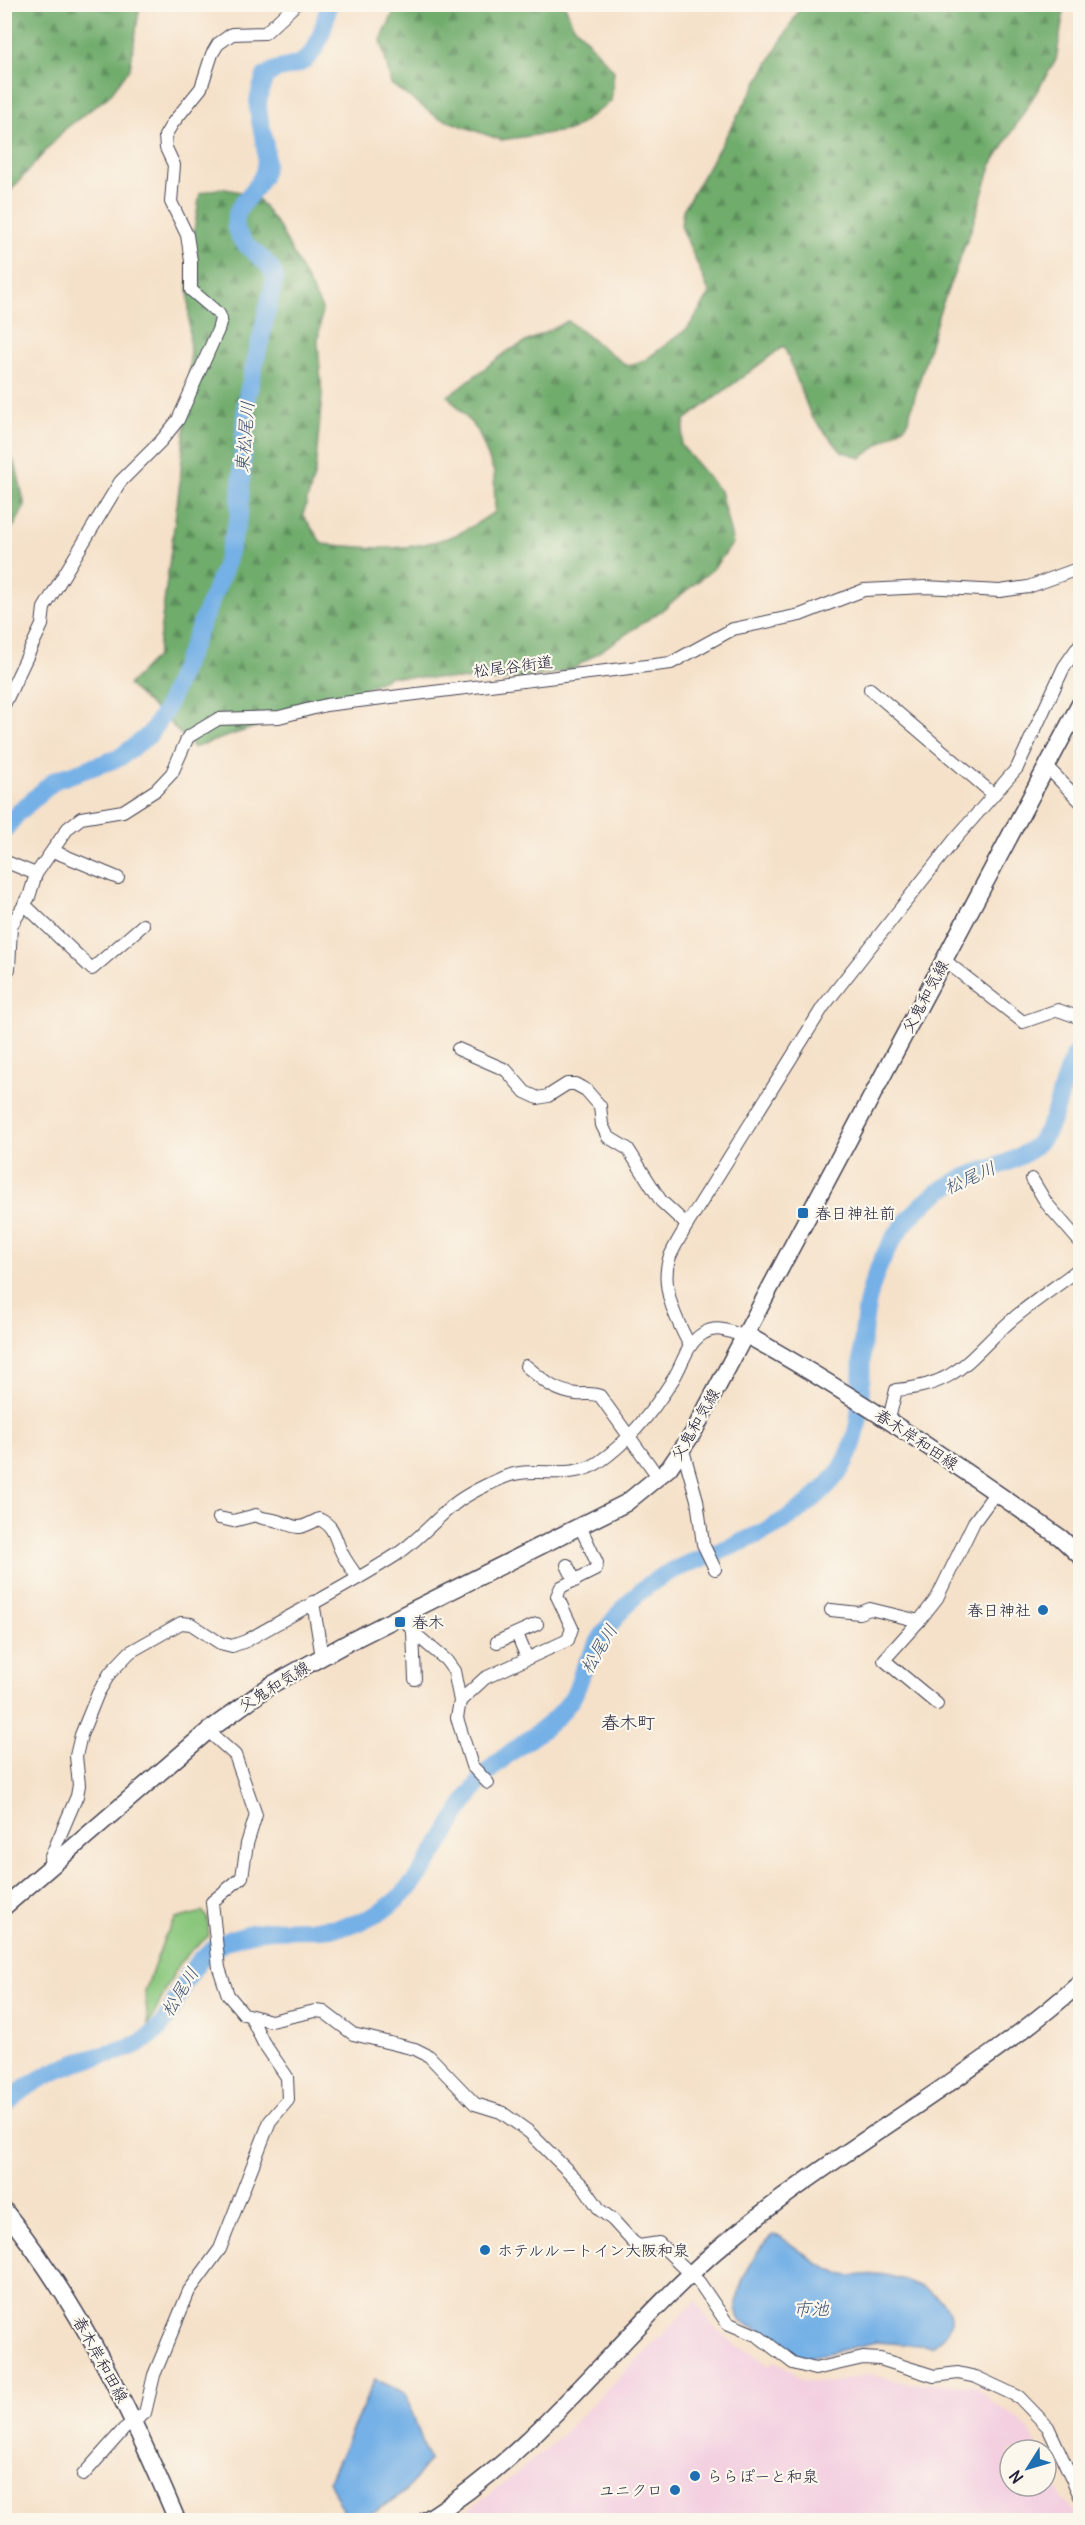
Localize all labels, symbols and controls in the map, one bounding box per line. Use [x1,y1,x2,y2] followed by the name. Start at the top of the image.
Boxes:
[230,400,259,474] water label: 東松尾川
[472,651,554,681] street label: 松尾谷街道
[897,956,953,1036] street label: 父鬼和気線
[940,1156,999,1199] water label: 松尾川
[815,1203,895,1223] place label: 春日神社前
[796,1206,810,1220] marker: 春日神社前
[666,1384,724,1464] street label: 父鬼和気線
[872,1404,962,1474] street label: 春木岸和田線
[967,1600,1031,1620] place label: 春日神社
[1036,1603,1050,1617] marker: 春日神社
[412,1612,444,1632] place label: 春木
[393,1615,407,1629] marker: 春木
[575,1620,622,1678] water label: 松尾川
[235,1656,313,1716] street label: 父鬼和気線
[601,1711,655,1734] district label: 春木町
[156,1963,204,2021] water label: 松尾川
[497,2240,689,2260] place label: ホテルルートイン大阪和泉
[478,2243,492,2257] marker: ホテルルートイン大阪和泉
[793,2297,830,2320] water label: 市池
[69,2312,133,2406] street label: 春木岸和田線
[998,2438,1058,2498] north arrow
[707,2466,818,2486] place label: ららぽーと和泉
[1005,2467,1027,2487] text: N
[688,2469,702,2483] marker: ららぽーと和泉
[599,2480,663,2500] place label: ユニクロ
[668,2483,682,2497] marker: ユニクロ

